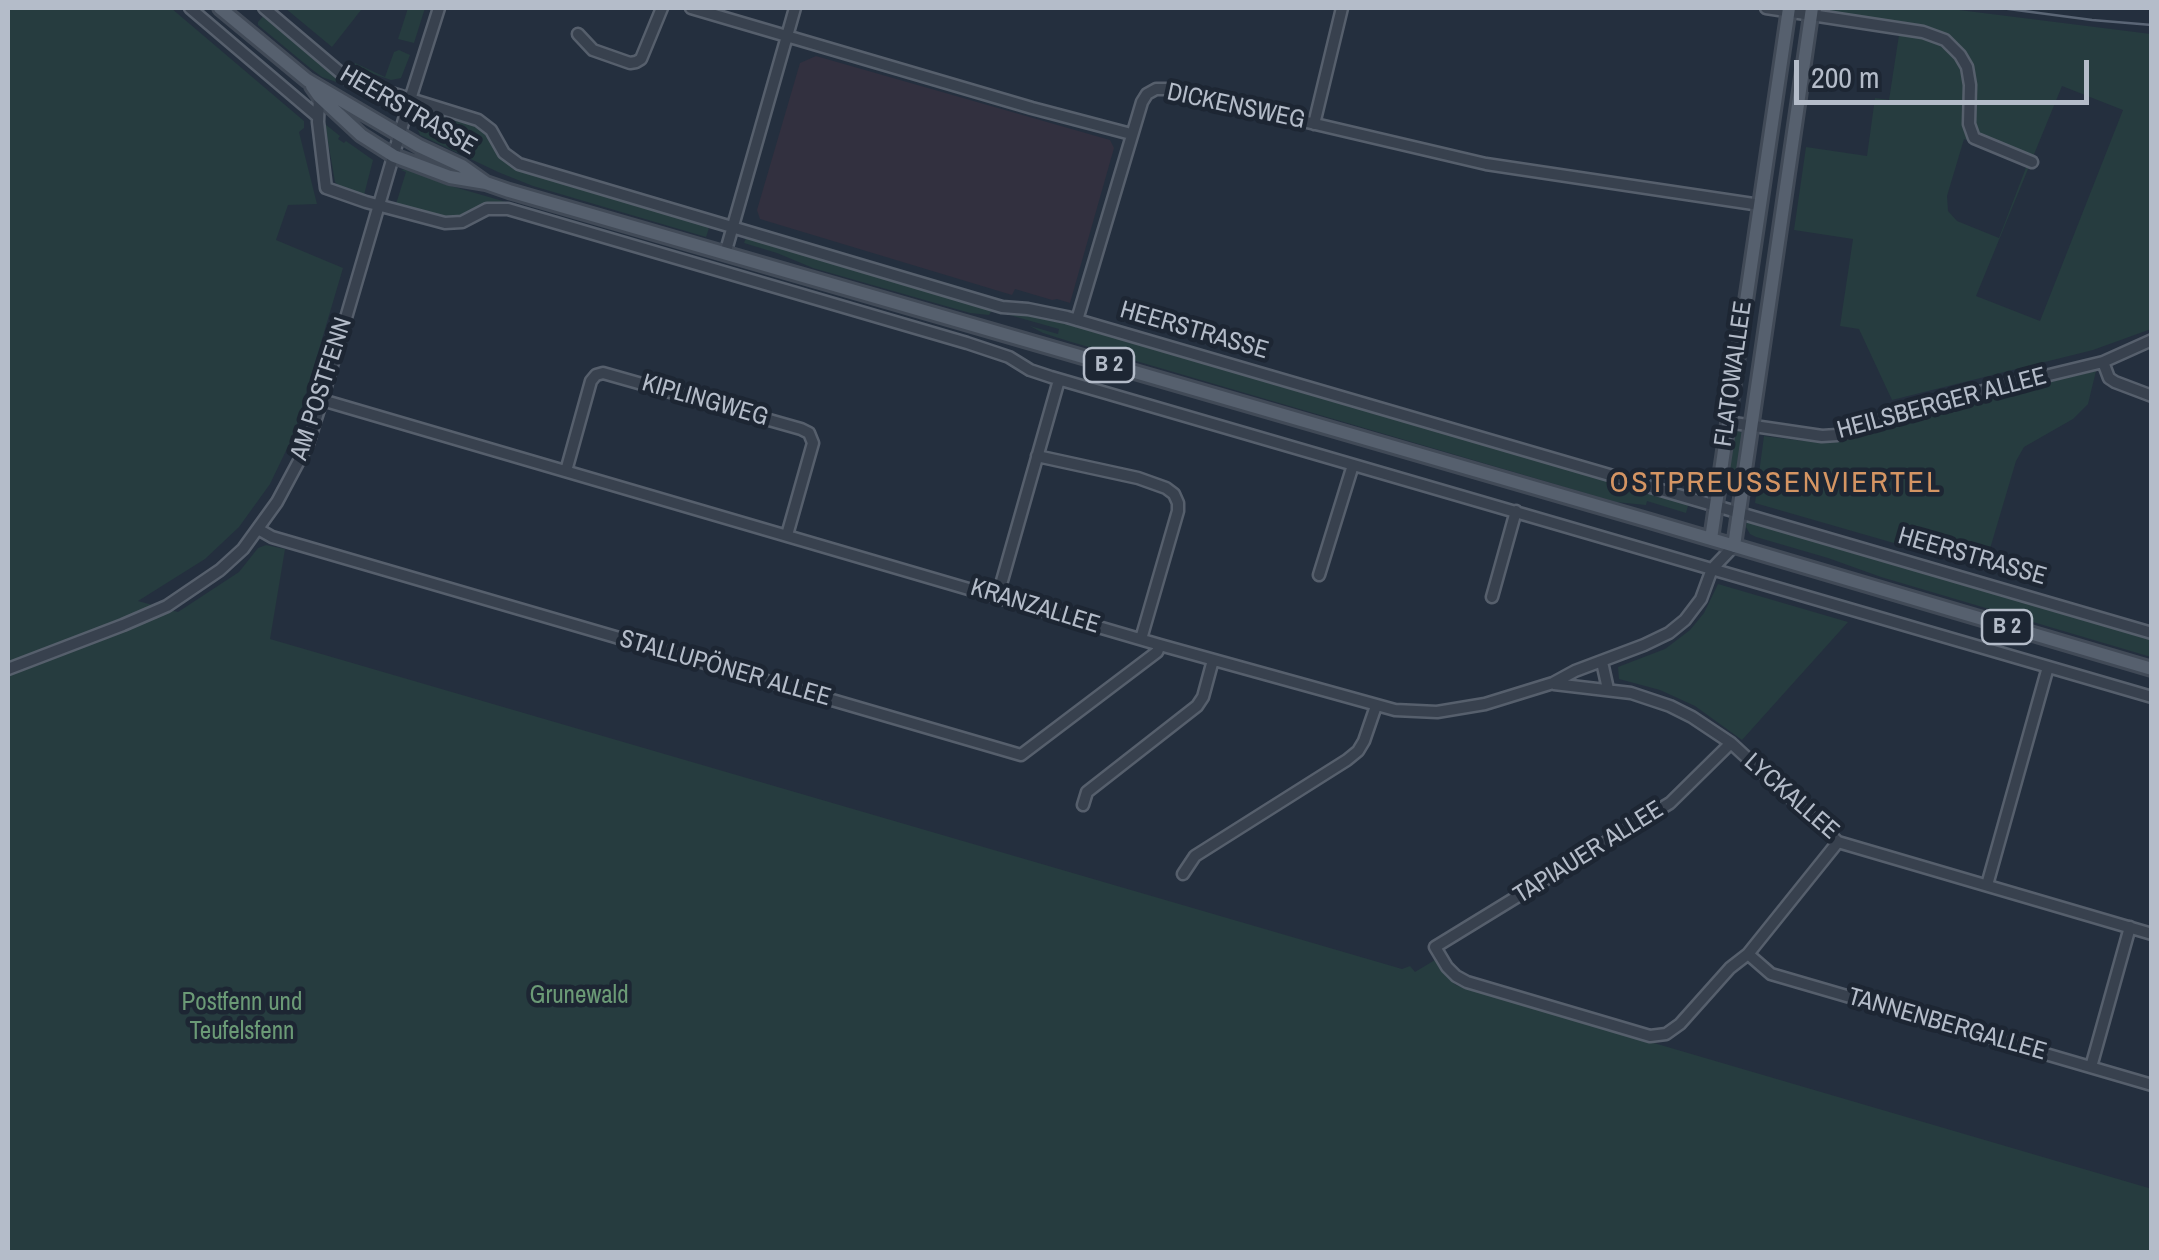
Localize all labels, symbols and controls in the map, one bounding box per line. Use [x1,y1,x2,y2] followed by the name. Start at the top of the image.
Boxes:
[1799,40,2094,102] scale bar
[1811,57,1879,97] text: 200 m
[334,60,482,162] street label: HEERSTRASSE
[1164,78,1308,136] street label: DICKENSWEG
[1116,296,1272,366] street label: HEERSTRASSE
[1709,299,1759,449] street label: FLATOWALLEE
[285,314,359,464] street label: AM POSTFENN
[1084,348,1134,382] road number: B 2
[1834,362,2050,446] street label: HEILSBERGER ALLEE
[638,369,772,433] street label: KIPLINGWEG
[1609,466,1943,502] district label: OSTPREUSSENVIERTEL
[1894,522,2050,592] street label: HEERSTRASSE
[967,573,1103,641] street label: KRANZALLEE
[1982,610,2032,644] road number: B 2
[616,624,834,714] street label: STALLUPÖNER ALLEE
[1737,748,1845,846] street label: LYCKALLEE
[1509,795,1669,911] street label: TAPIAUER ALLEE
[529,981,629,1011] park label: Grunewald
[1844,982,2050,1068] street label: TANNENBERGALLEE
[182,988,302,1047] park label: Postfenn und Teufelsfenn

